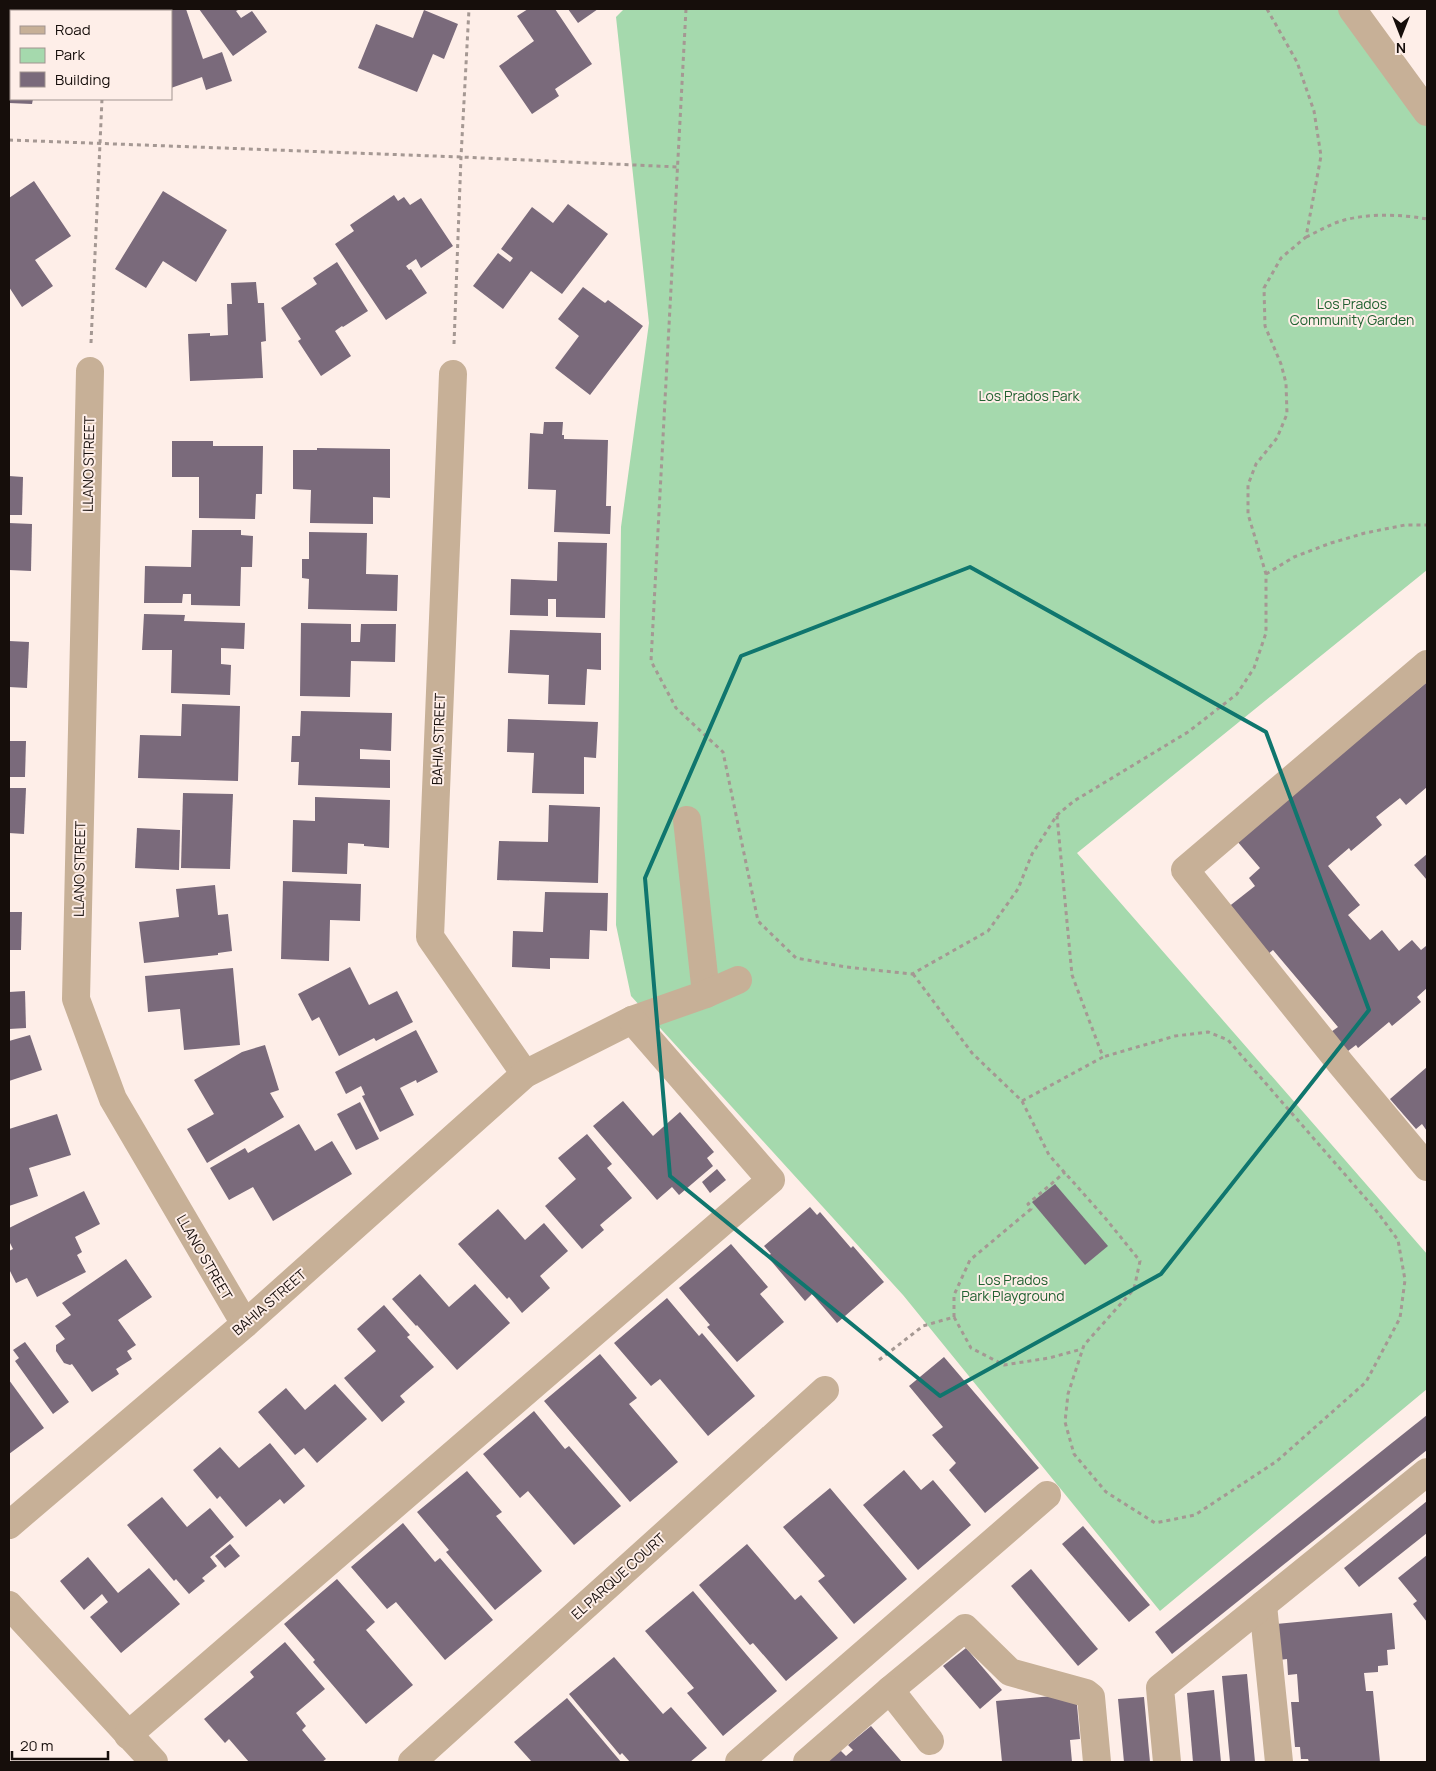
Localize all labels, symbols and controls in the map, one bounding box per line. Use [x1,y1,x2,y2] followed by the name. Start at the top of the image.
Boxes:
[10,10,172,100] legend
[1376,10,1426,60] north arrow
[55,19,91,40] text: Road
[1396,39,1406,58] text: N
[55,44,85,65] text: Park
[55,69,110,90] text: Building
[1290,294,1414,329] park label: Los Prados Community Garden
[978,386,1081,405] park label: Los Prados Park
[78,415,98,512] street label: LLANO STREET
[427,692,449,785] street label: BAHIA STREET
[69,820,89,917] street label: LLANO STREET
[173,1211,237,1304] street label: LLANO STREET
[228,1264,310,1339] street label: BAHIA STREET
[961,1270,1065,1305] park label: Los Prados Park Playground
[567,1528,670,1623] street label: EL PARQUE COURT
[12,1728,109,1760] scale bar
[20,1735,53,1756] text: 20 m

